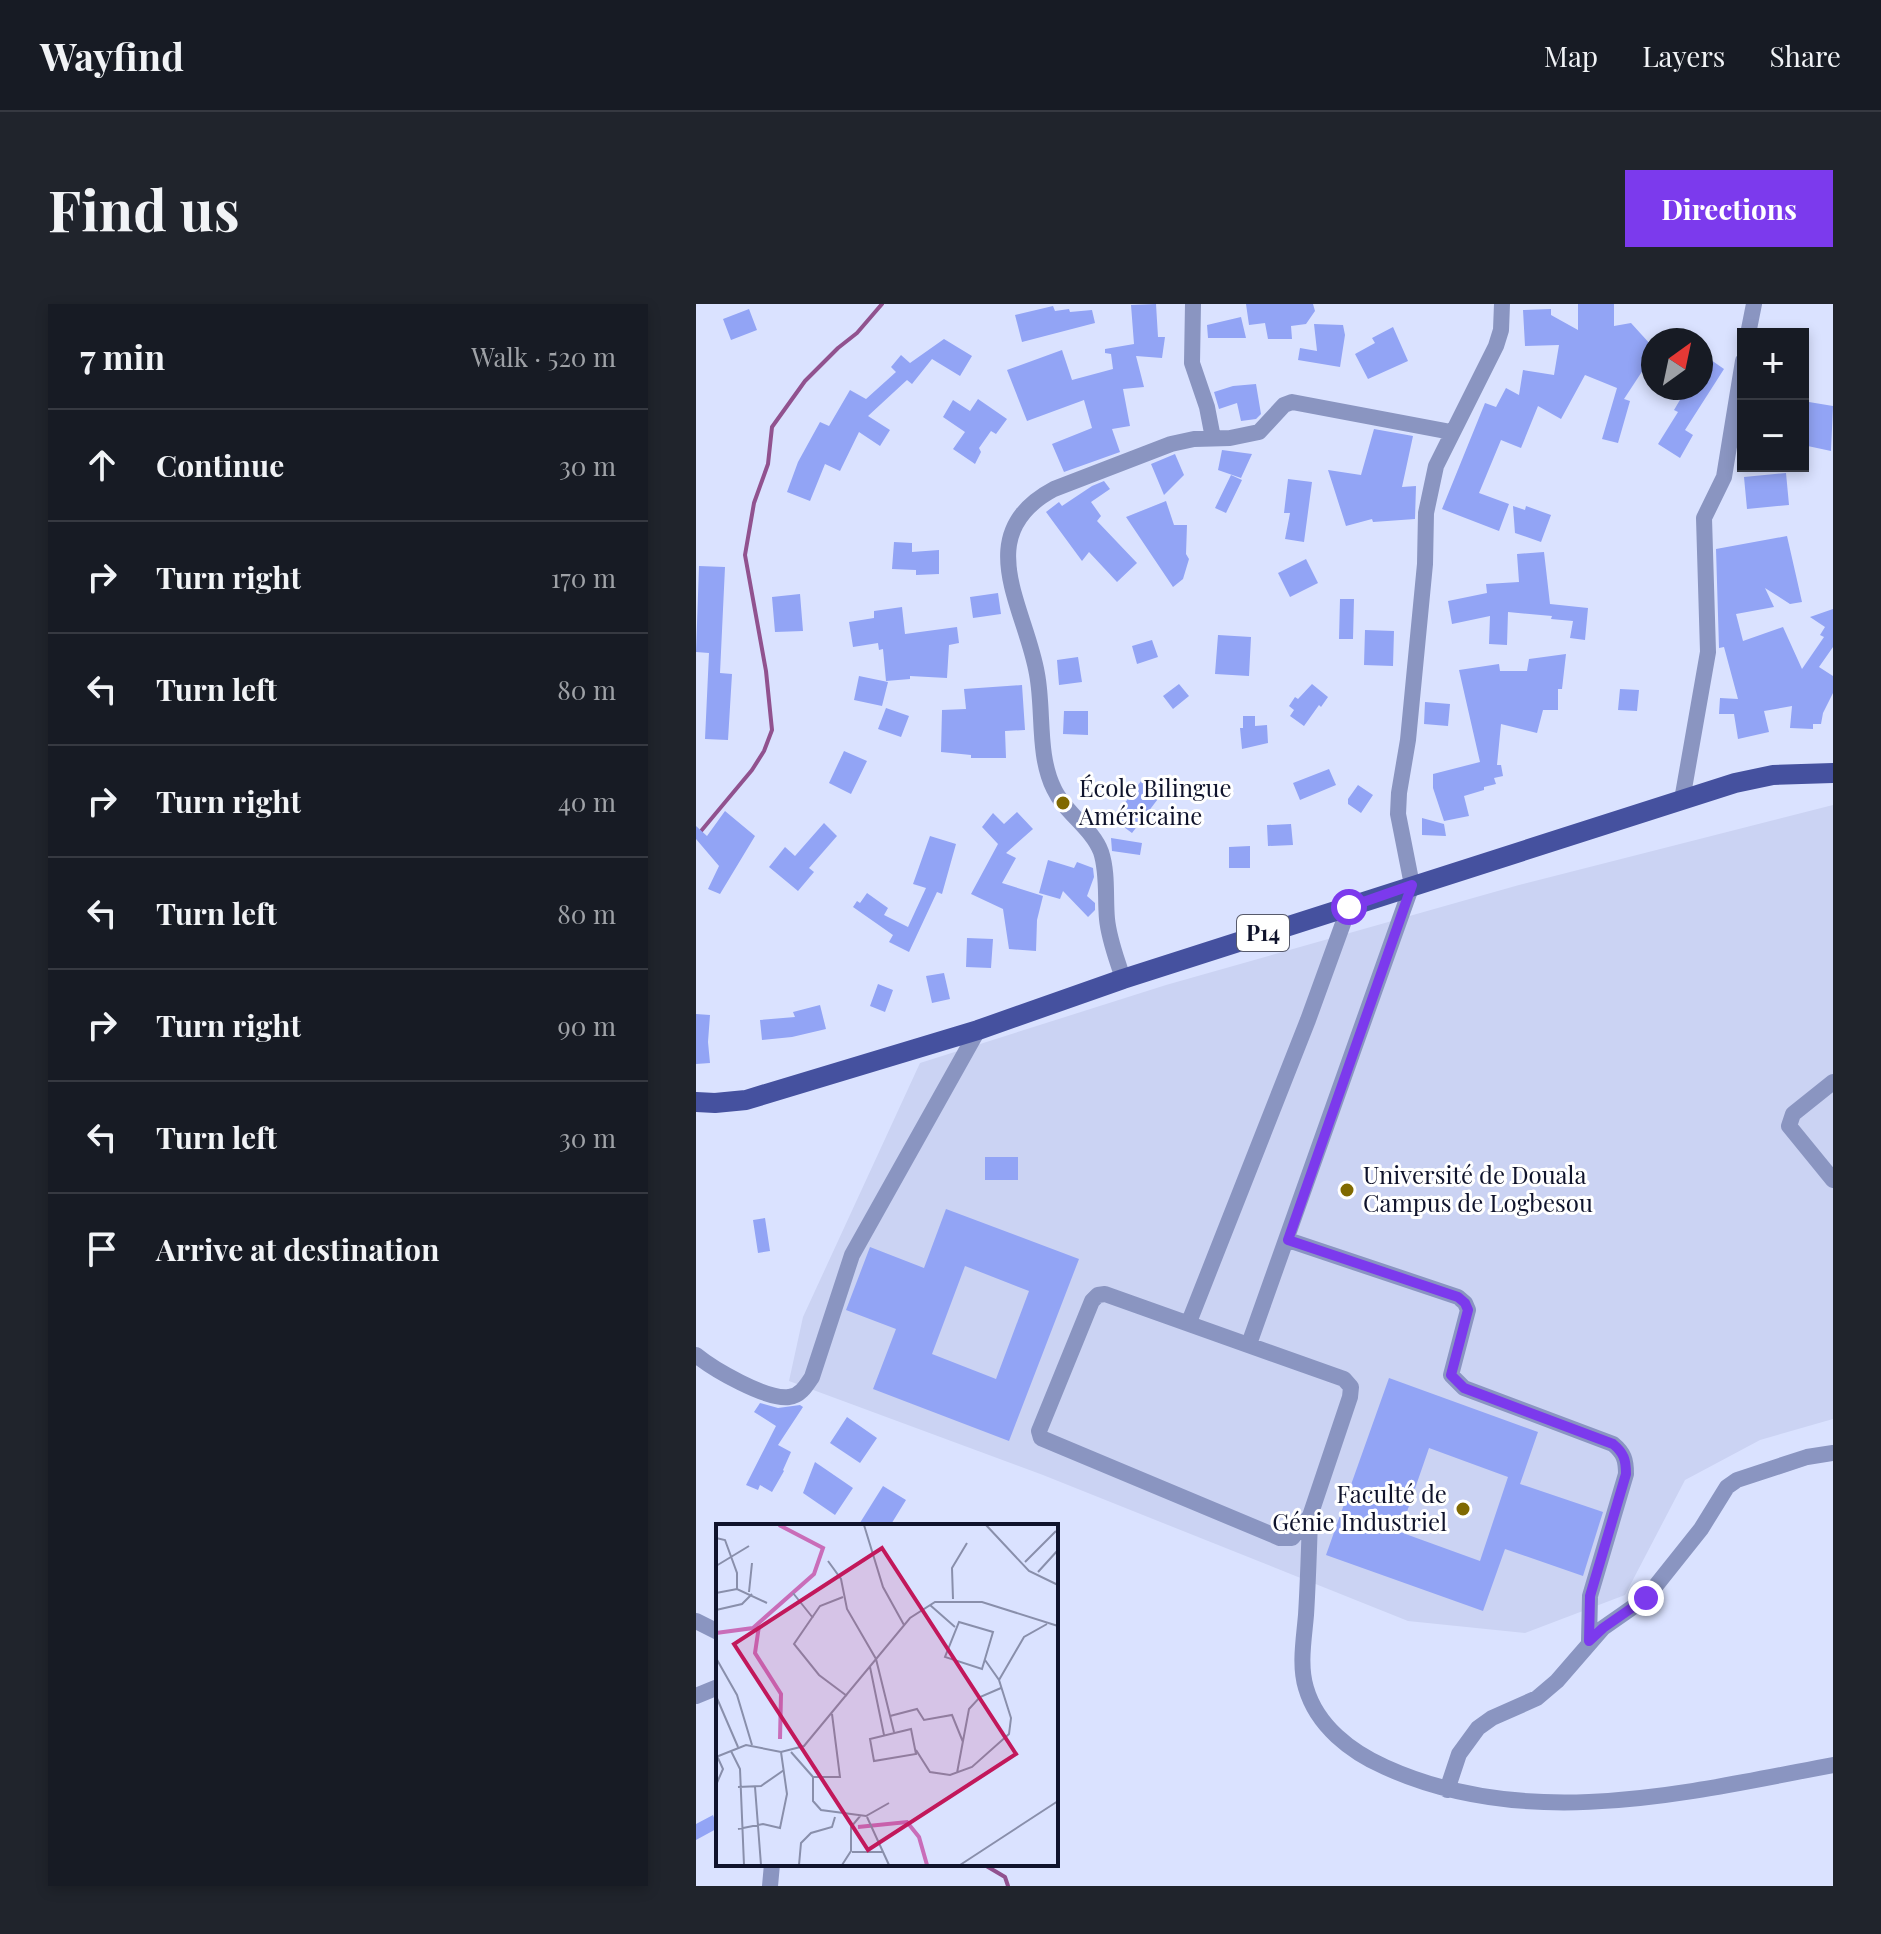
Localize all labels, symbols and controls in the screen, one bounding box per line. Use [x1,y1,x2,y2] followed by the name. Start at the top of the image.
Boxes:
[40,30,184,81] text: Wayfind
[1544,37,1598,74] text: Map
[1642,37,1725,74] text: Layers
[1769,37,1841,74] text: Share
[1625,170,1833,247] button: Directions
[48,171,240,246] text: Find us
[1641,328,1713,400] north arrow
[1737,328,1809,472] map controls
[1737,328,1809,400] button: +
[80,333,165,379] text: 7 min
[471,339,616,374] text: Walk · 520 m
[1737,400,1809,472] button: −
[80,443,124,487] icon: ahead
[156,445,284,485] text: Continue
[559,448,616,483] text: 30 m
[80,555,124,599] icon: right
[156,557,301,597] text: Turn right
[551,560,616,595] text: 170 m
[80,667,124,711] icon: left
[156,669,277,709] text: Turn left
[557,672,616,707] text: 80 m
[1078,771,1232,831] place label: École Bilingue Américaine
[80,779,124,823] icon: right
[156,781,301,821] text: Turn right
[558,784,616,819] text: 40 m
[1054,794,1072,812] marker: École Bilingue Américaine
[1331,889,1367,925] route start
[80,891,124,935] icon: left
[156,893,277,933] text: Turn left
[557,896,616,931] text: 80 m
[1237,915,1289,951] road number: P14
[80,1003,124,1047] icon: right
[156,1005,301,1045] text: Turn right
[558,1008,616,1043] text: 90 m
[80,1115,124,1159] icon: left
[156,1117,277,1157] text: Turn left
[559,1120,616,1155] text: 30 m
[1363,1158,1593,1218] place label: Université de Douala Campus de Logbesou
[1338,1181,1356,1199] marker: Université de Douala Campus de Logbesou
[80,1227,124,1271] icon: arrive
[156,1229,439,1269] text: Arrive at destination
[1272,1477,1447,1537] place label: Faculté de Génie Industriel
[1454,1500,1472,1518] marker: Faculté de Génie Industriel
[716,1524,1058,1866] inset map
[1628,1580,1664,1616] route end

